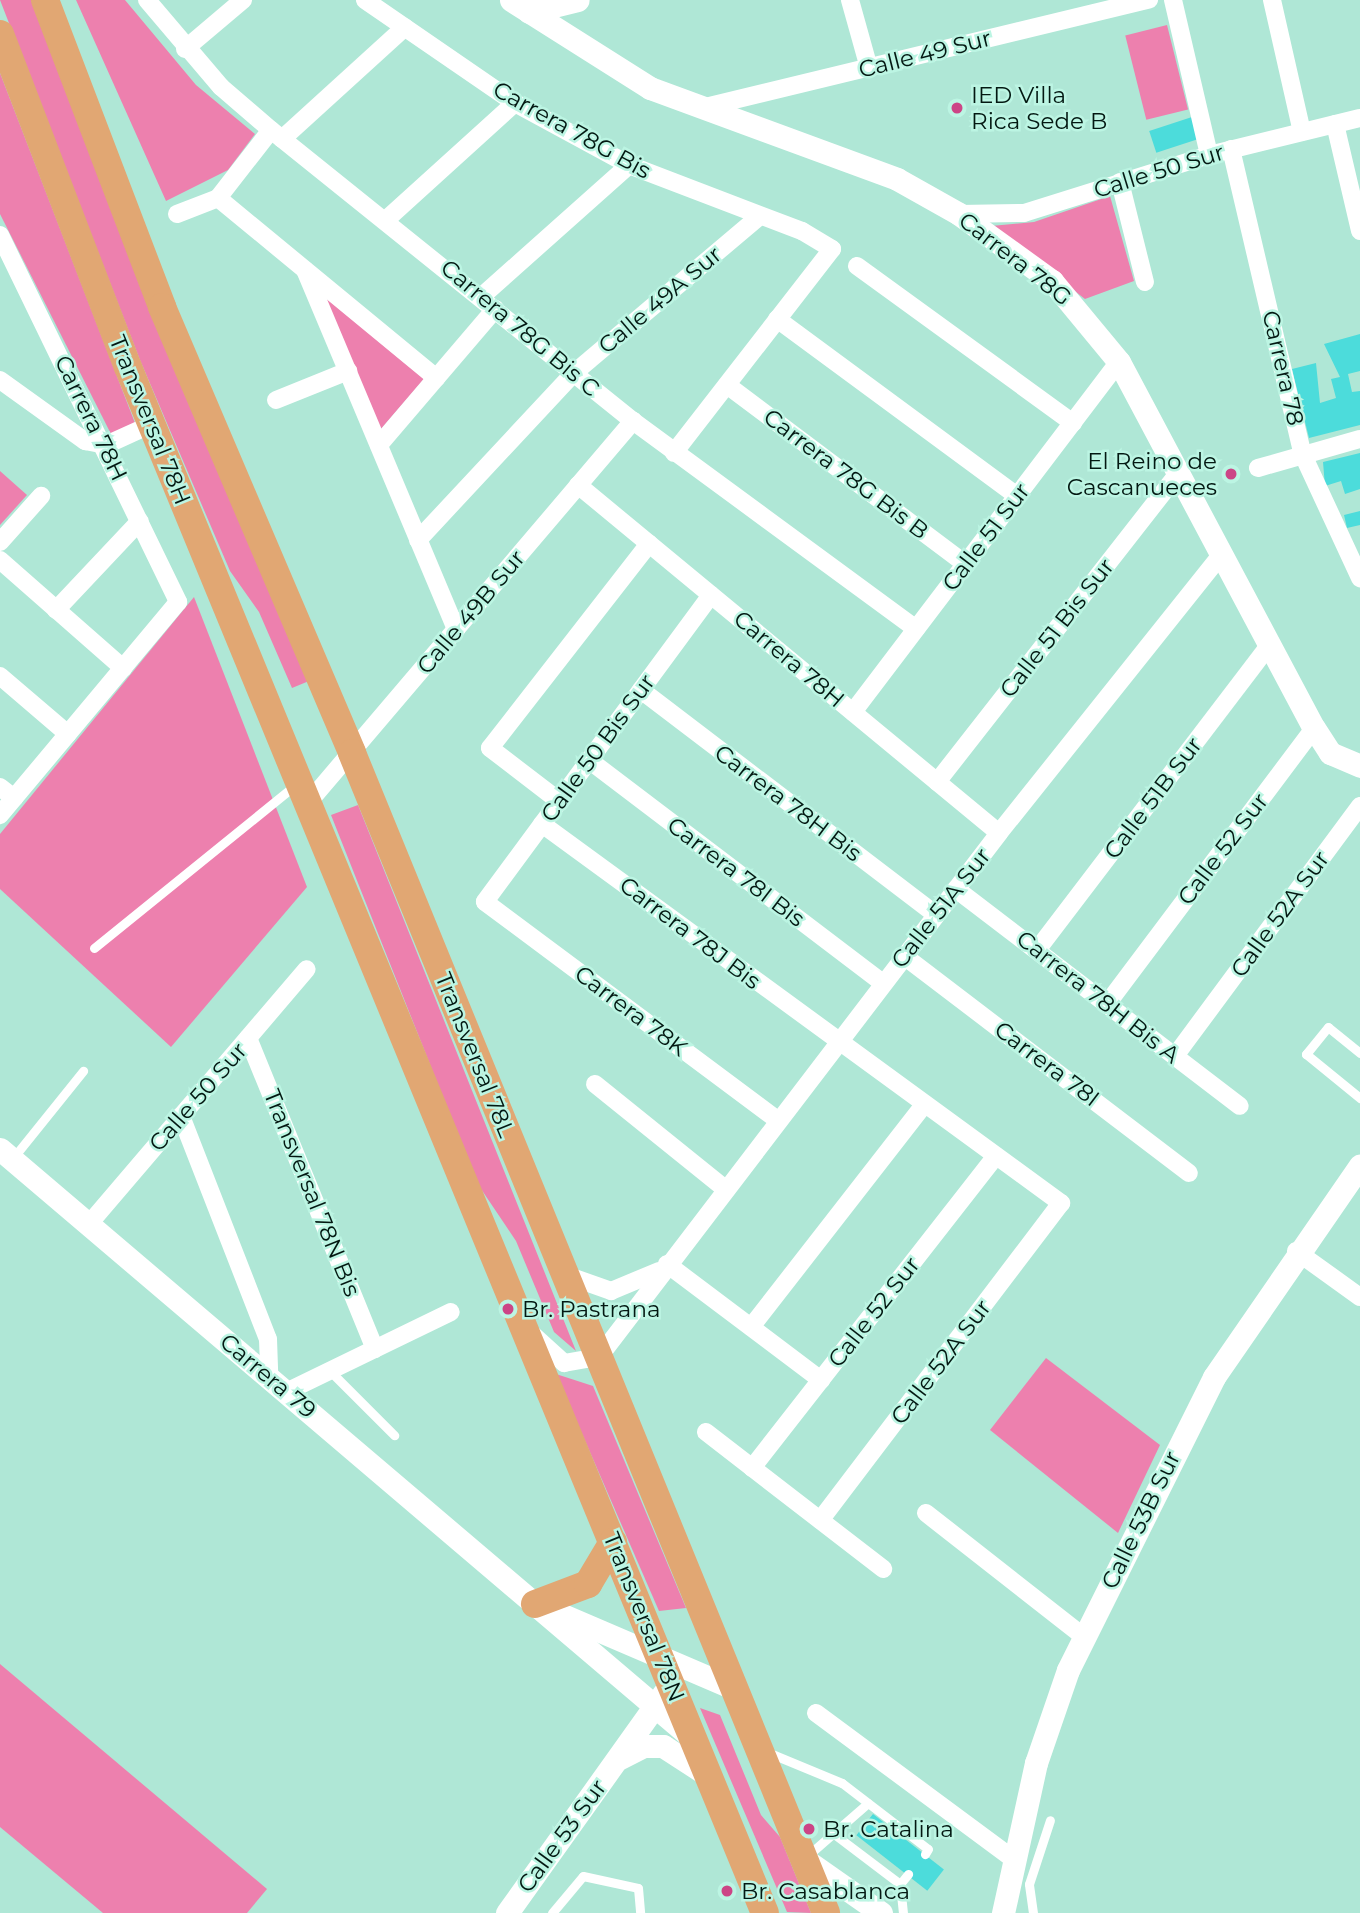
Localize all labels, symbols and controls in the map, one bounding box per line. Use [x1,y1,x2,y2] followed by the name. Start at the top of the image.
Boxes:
[856,24,994,84] street label: Calle 49 Sur
[488,75,656,185] street label: Carrera 78G Bis
[971,81,1107,135] place label: IED Villa Rica Sede B
[949,100,965,116] marker: IED Villa Rica Sede B
[1090,138,1228,204] street label: Calle 50 Sur
[953,207,1077,311] street label: Carrera 78G
[593,241,727,359] street label: Calle 49A Sur
[435,254,605,402] street label: Carrera 78G Bis C
[1256,308,1310,428] street label: Carrera 78
[103,331,197,509] street label: Transversal 78H
[49,351,133,485] street label: Carrera 78H
[758,403,934,545] street label: Carrera 78G Bis B
[1067,447,1217,501] place label: El Reino de Cascanueces
[1223,466,1239,482] marker: El Reino de Cascanueces
[936,478,1036,596] street label: Calle 51 Sur
[411,544,531,680] street label: Calle 49B Sur
[994,553,1120,703] street label: Calle 51 Bis Sur
[728,605,850,713] street label: Carrera 78H
[535,669,661,827] street label: Calle 50 Bis Sur
[1098,732,1208,864] street label: Calle 51B Sur
[709,739,867,867] street label: Carrera 78H Bis
[1172,788,1274,910] street label: Calle 52 Sur
[662,811,810,933] street label: Carrera 78I Bis
[886,843,996,973] street label: Calle 51A Sur
[1225,845,1335,983] street label: Calle 52A Sur
[614,871,766,995] street label: Carrera 78J Bis
[1011,925,1185,1069] street label: Carrera 78H Bis A
[569,960,693,1062] street label: Carrera 78K
[429,969,521,1141] street label: Transversal 78L
[989,1016,1105,1112] street label: Carrera 78I
[143,1037,253,1157] street label: Calle 50 Sur
[258,1085,366,1301] street label: Transversal 78N Bis
[822,1251,926,1373] street label: Calle 52 Sur
[885,1294,997,1430] street label: Calle 52A Sur
[522,1295,661,1323] place label: Br. Pastrana
[500,1301,516,1317] marker: Br. Pastrana
[214,1328,322,1424] street label: Carrera 79
[1096,1447,1186,1593] street label: Calle 53B Sur
[597,1528,691,1706] street label: Transversal 78N
[512,1774,612,1898] street label: Calle 53 Sur
[823,1815,954,1843] place label: Br. Catalina
[801,1821,817,1837] marker: Br. Catalina
[741,1877,910,1905] place label: Br. Casablanca
[719,1883,735,1899] marker: Br. Casablanca

